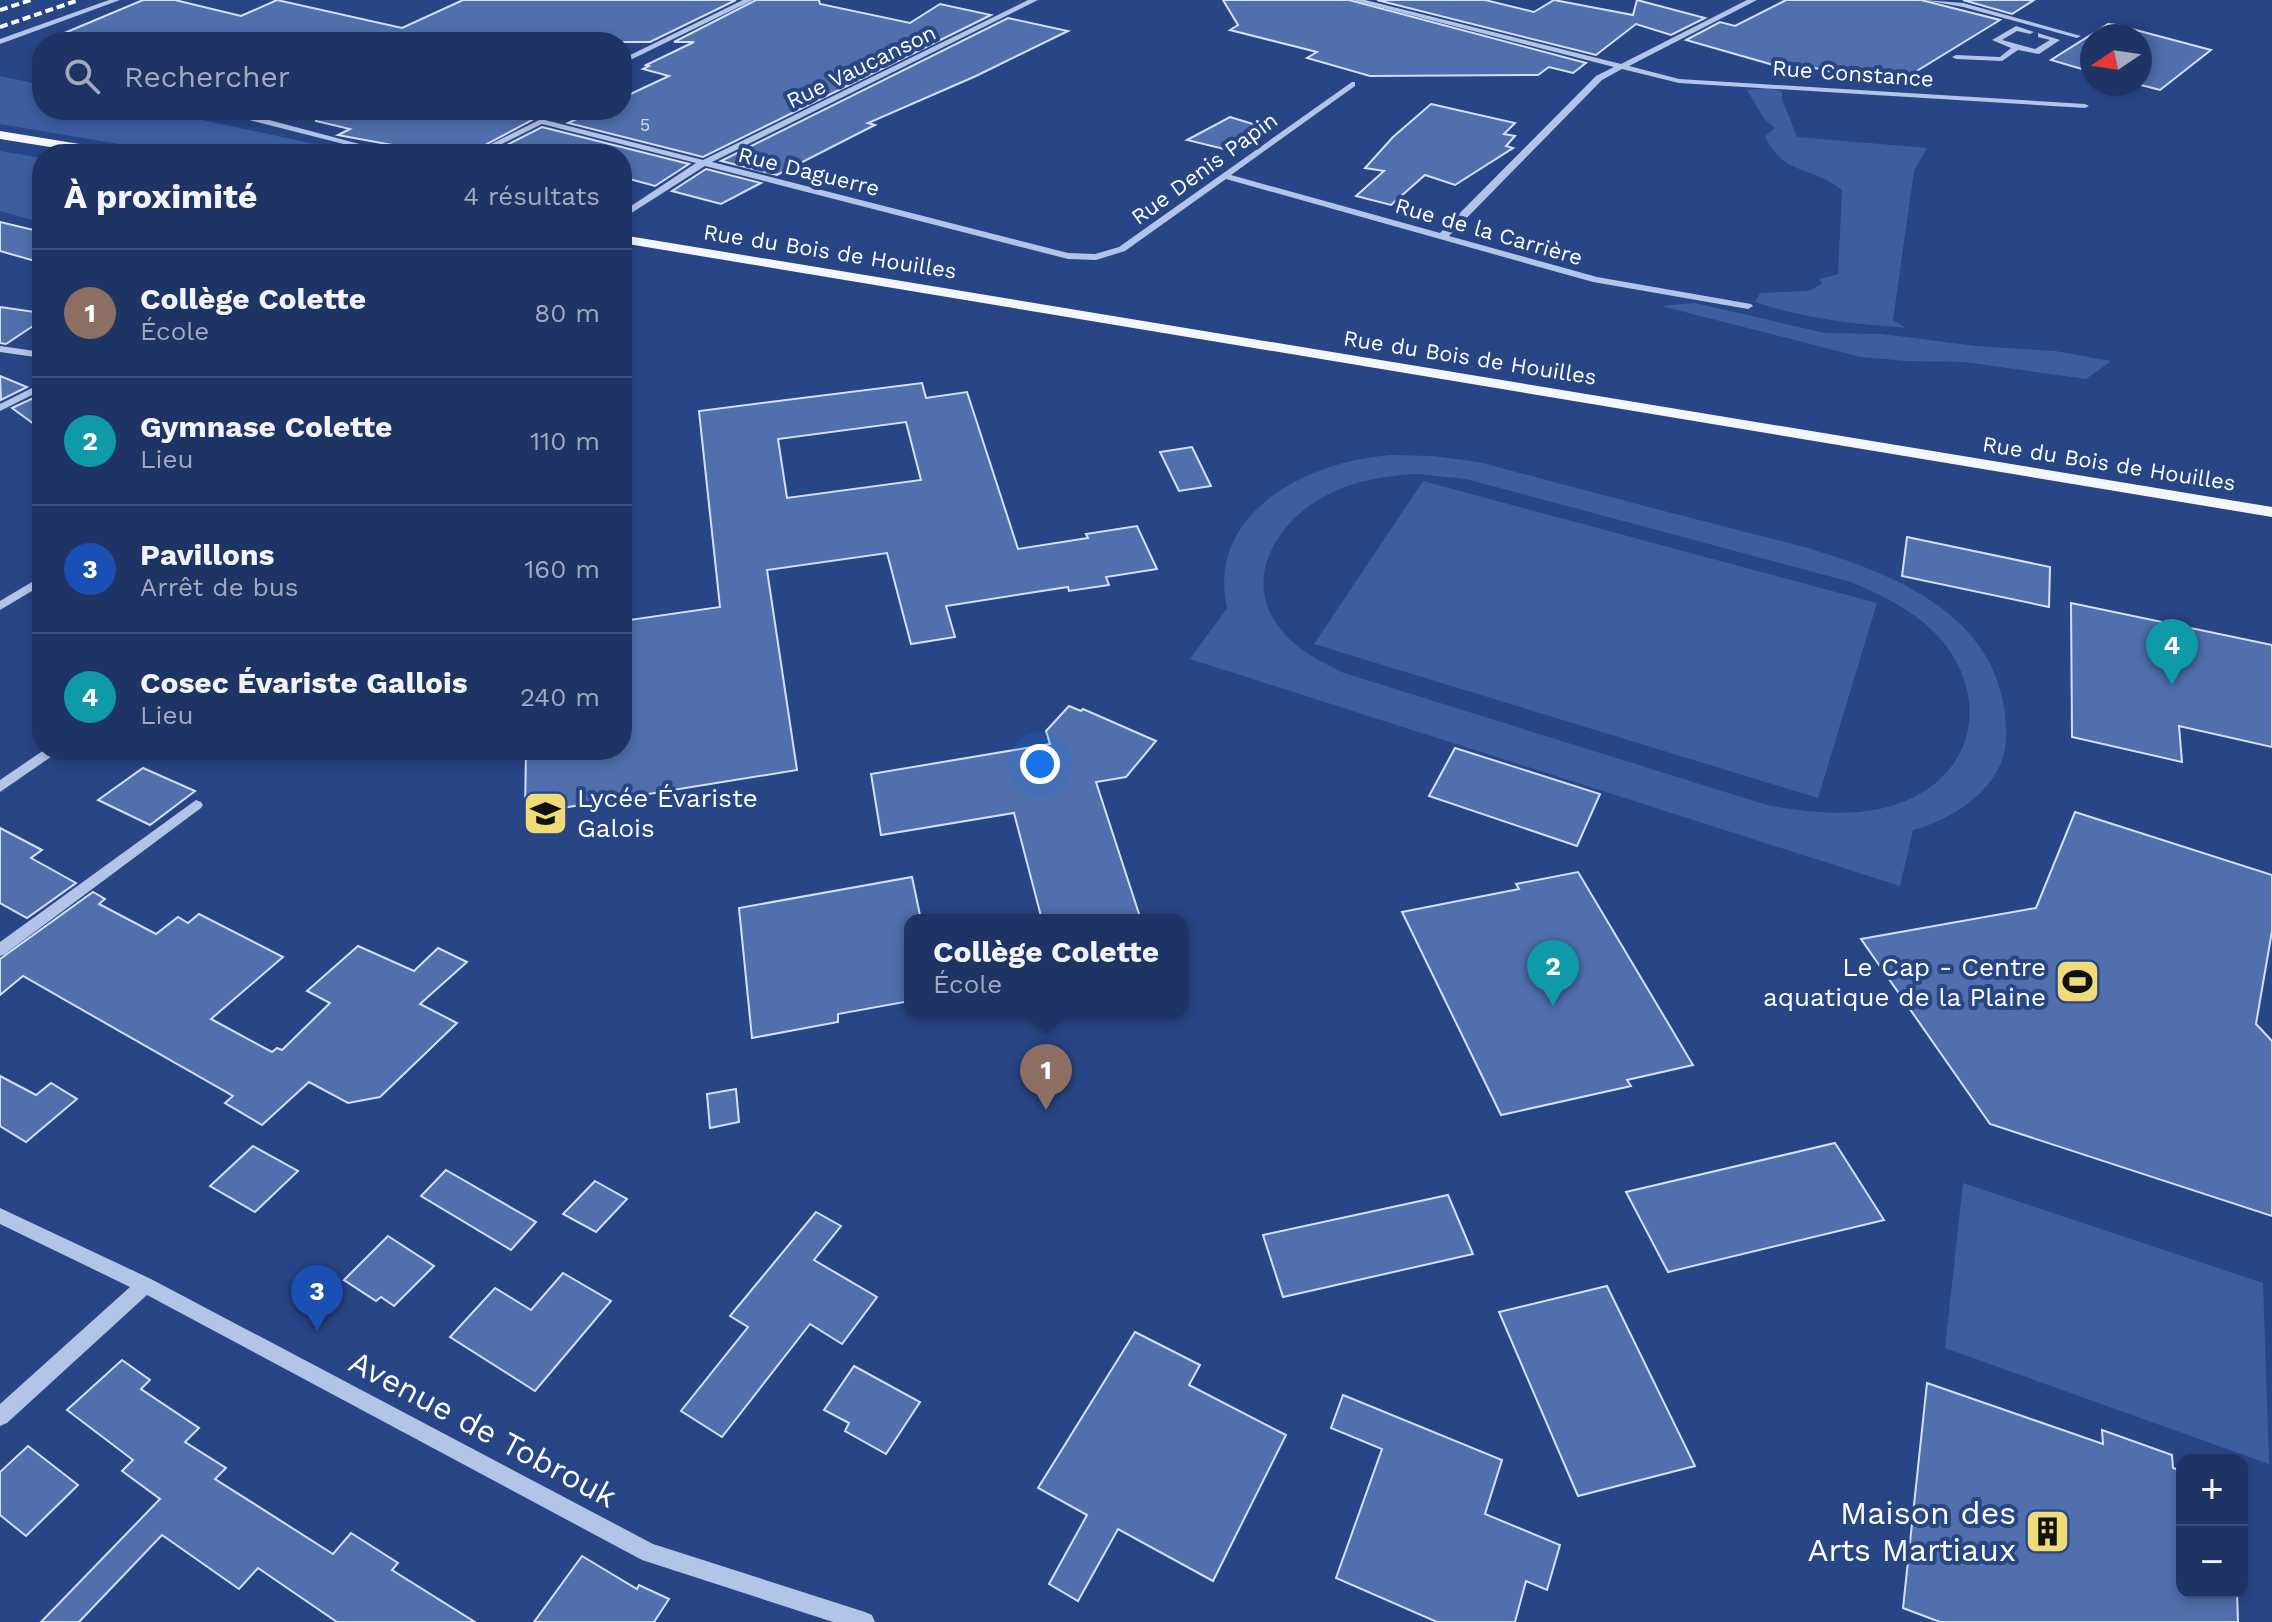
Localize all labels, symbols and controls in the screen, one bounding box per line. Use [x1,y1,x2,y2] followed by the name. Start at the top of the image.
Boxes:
[782,19,940,113] street label: Rue Vaucanson
[2080,24,2152,96] north arrow
[32,32,632,120] search box
[60,54,104,98] icon: search
[1771,55,1935,92] street label: Rue Constance
[124,59,290,94] text: Rechercher
[1126,107,1282,230] street label: Rue Denis Papin
[640,114,650,135] house number: 5
[736,142,882,201] street label: Rue Daguerre
[64,176,258,216] text: À proximité
[463,181,600,211] text: 4 résultats
[1392,193,1585,270] street label: Rue de la Carrière
[702,219,958,284] street label: Rue du Bois de Houilles
[140,281,366,316] text: Collège Colette
[84,298,96,328] text: 1
[534,298,600,328] text: 80 m
[140,316,209,346] text: École
[1342,325,1598,390] street label: Rue du Bois de Houilles
[140,409,392,444] text: Gymnase Colette
[82,426,98,456] text: 2
[530,426,600,456] text: 110 m
[1981,431,2237,496] street label: Rue du Bois de Houilles
[140,444,194,474] text: Lieu
[140,537,275,572] text: Pavillons
[82,554,98,584] text: 3
[524,554,600,584] text: 160 m
[140,572,299,602] text: Arrêt de bus
[2146,619,2198,685] pin: 4
[140,665,468,700] text: Cosec Évariste Gallois
[82,682,98,712] text: 4
[520,682,600,712] text: 240 m
[140,700,194,730] text: Lieu
[1020,744,1060,784] your location
[577,783,758,843] place label: Lycée Évariste Galois
[522,789,570,837] school or university icon: Lycée Évariste Galois
[904,914,1188,1018] popup
[933,934,1159,969] text: Collège Colette
[1527,940,1579,1006] pin: 2
[1763,952,2046,1012] place label: Le Cap - Centre aquatique de la Plaine
[2053,958,2101,1006] sports icon: Le Cap - Centre aquatique de la Plaine
[933,969,1002,999] text: École
[1020,1044,1072,1110] pin: 1
[291,1265,343,1331] pin: 3
[343,1342,623,1516] street label: Avenue de Tobrouk
[2176,1454,2248,1598] map controls
[2176,1454,2248,1526] button: +
[1807,1494,2016,1569] place label: Maison des Arts Martiaux
[2023,1507,2071,1555] building icon: Maison des Arts Martiaux
[2176,1526,2248,1598] button: −

